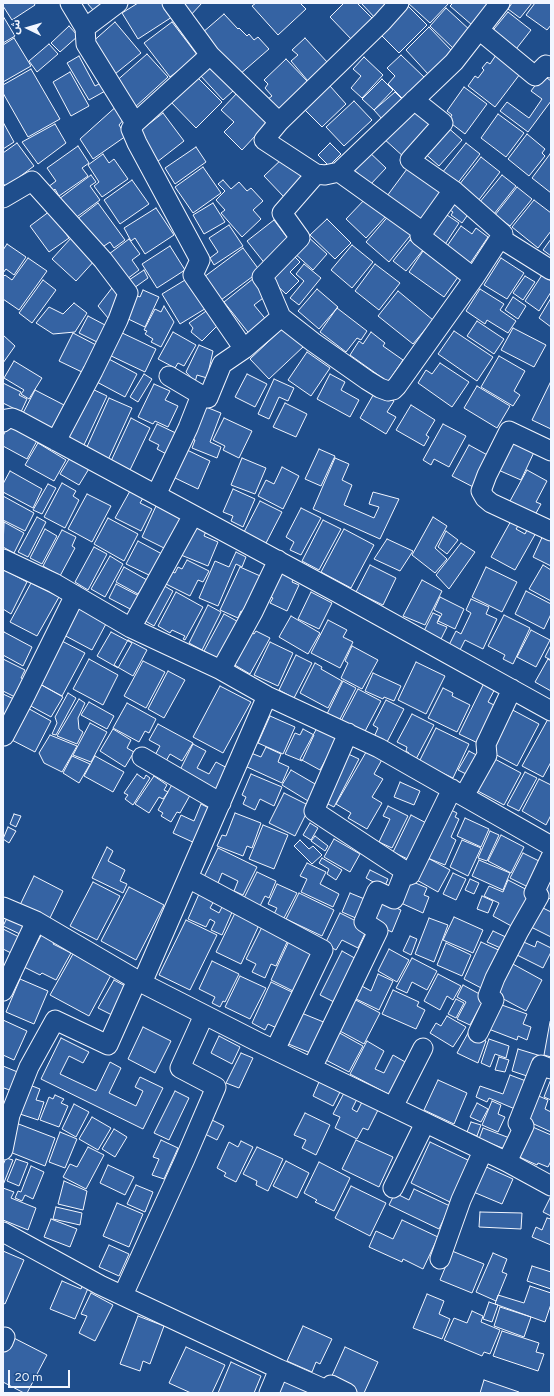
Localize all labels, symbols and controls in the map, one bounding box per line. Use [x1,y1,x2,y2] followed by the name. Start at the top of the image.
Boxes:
[8,8,48,48] north arrow
[8,19,23,35] text: ش
[10,1362,72,1388] scale bar
[15,1370,43,1384] text: 20 m

